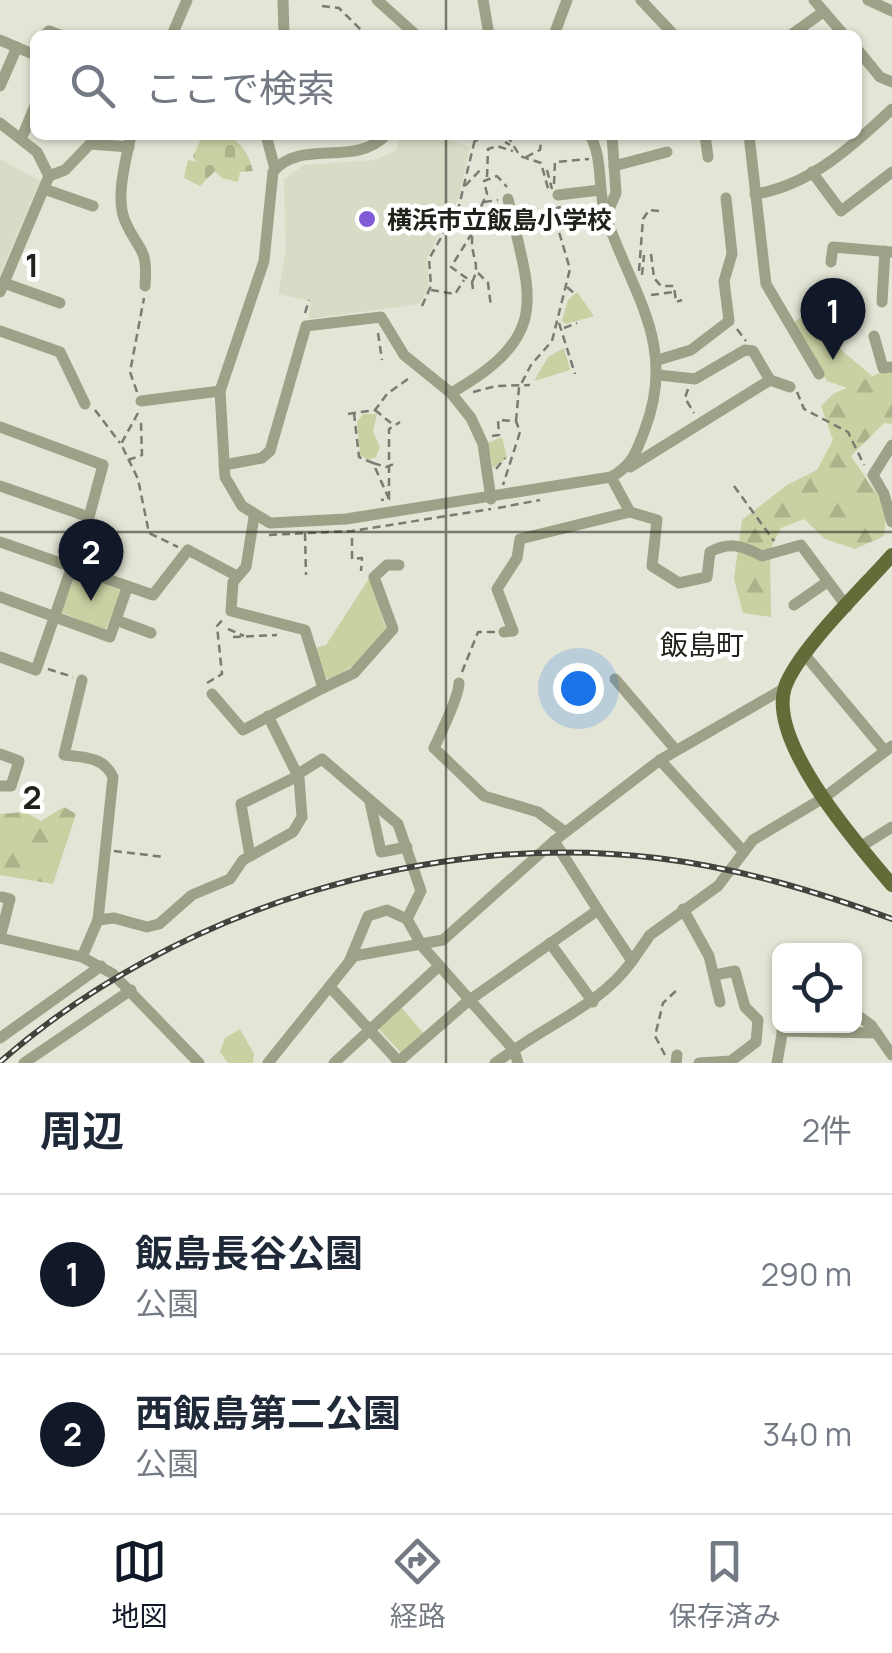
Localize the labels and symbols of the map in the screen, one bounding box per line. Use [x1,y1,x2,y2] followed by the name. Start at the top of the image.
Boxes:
[387,202,612,237] place label: 横浜市立飯島小学校
[356,208,378,230] marker: 横浜市立飯島小学校
[25,243,39,287] text: 1
[800,278,866,360] pin: 1
[58,518,124,601] pin: 2
[660,625,744,663] district label: 飯島町
[553,663,604,714] your location
[22,775,42,819] text: 2

